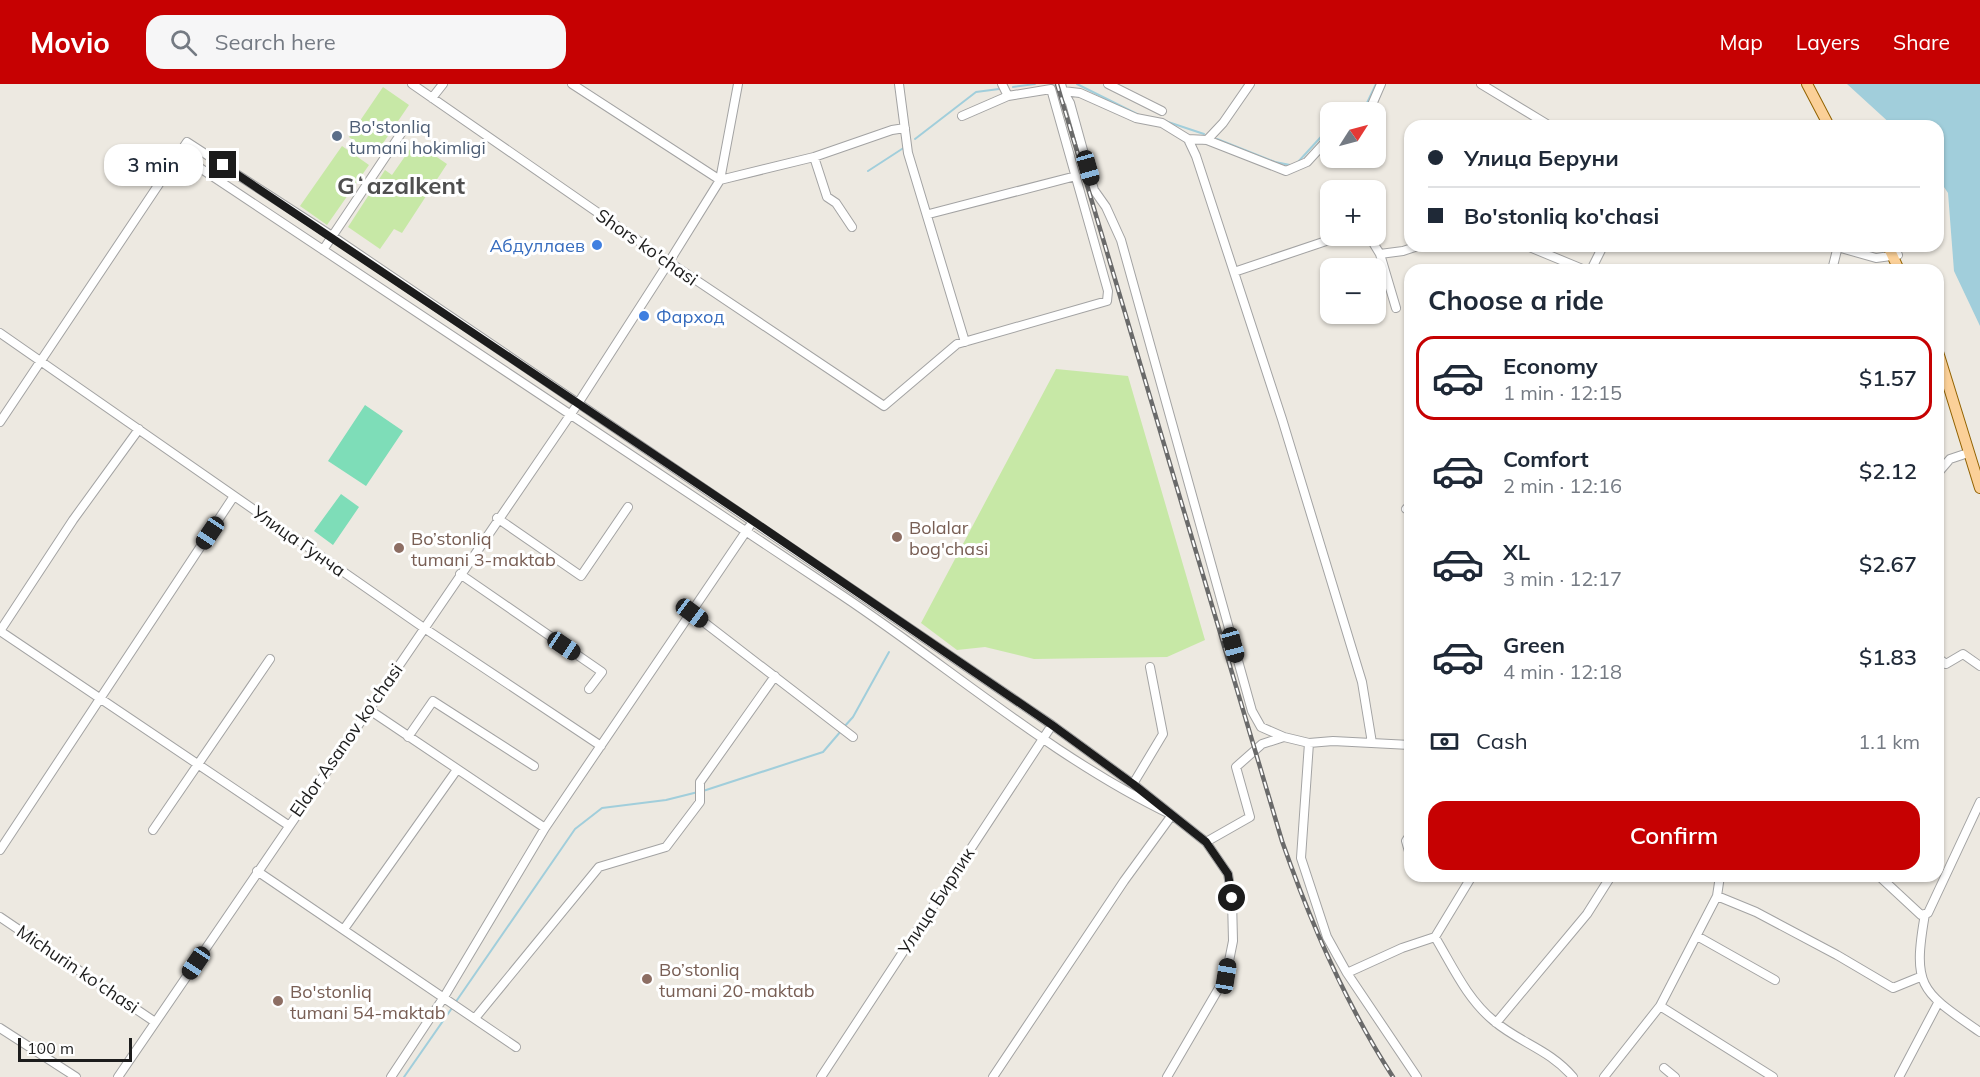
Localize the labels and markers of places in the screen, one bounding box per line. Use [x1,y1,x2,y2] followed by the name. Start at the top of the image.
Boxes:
[349,115,486,159] place label: Bo'stonliq tumani hokimligi
[330,129,344,143] marker: Bo'stonliq tumani hokimligi
[489,234,585,257] place label: Абдуллаев
[590,238,604,252] marker: Абдуллаев
[656,305,724,328] place label: Фарход
[637,309,651,323] marker: Фарход
[909,516,988,560] place label: Bolalar bog'chasi
[411,527,556,571] place label: Bo’stonliq tumani 3-maktab
[890,530,904,544] marker: Bolalar bog'chasi
[392,541,406,555] marker: Bo’stonliq tumani 3-maktab
[659,958,815,1002] place label: Bo’stonliq tumani 20-maktab
[640,972,654,986] marker: Bo’stonliq tumani 20-maktab
[290,980,446,1024] place label: Bo'stonliq tumani 54-maktab
[271,994,285,1008] marker: Bo'stonliq tumani 54-maktab

